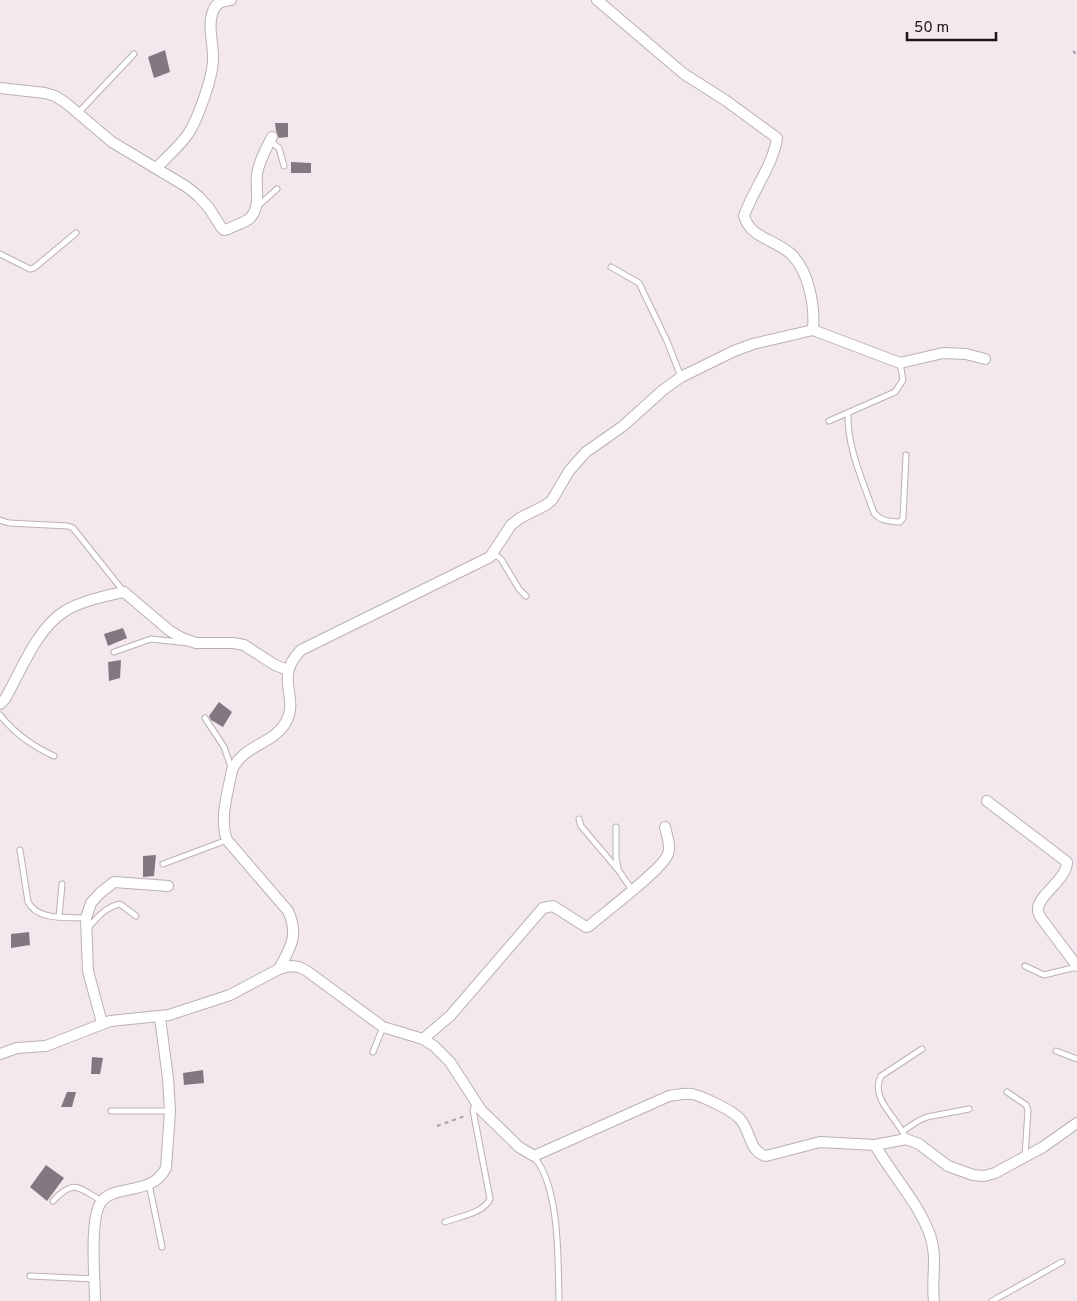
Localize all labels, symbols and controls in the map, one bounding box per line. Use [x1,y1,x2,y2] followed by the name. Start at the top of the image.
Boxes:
[907,10,996,42] scale bar
[914,19,949,38] text: 50 m

